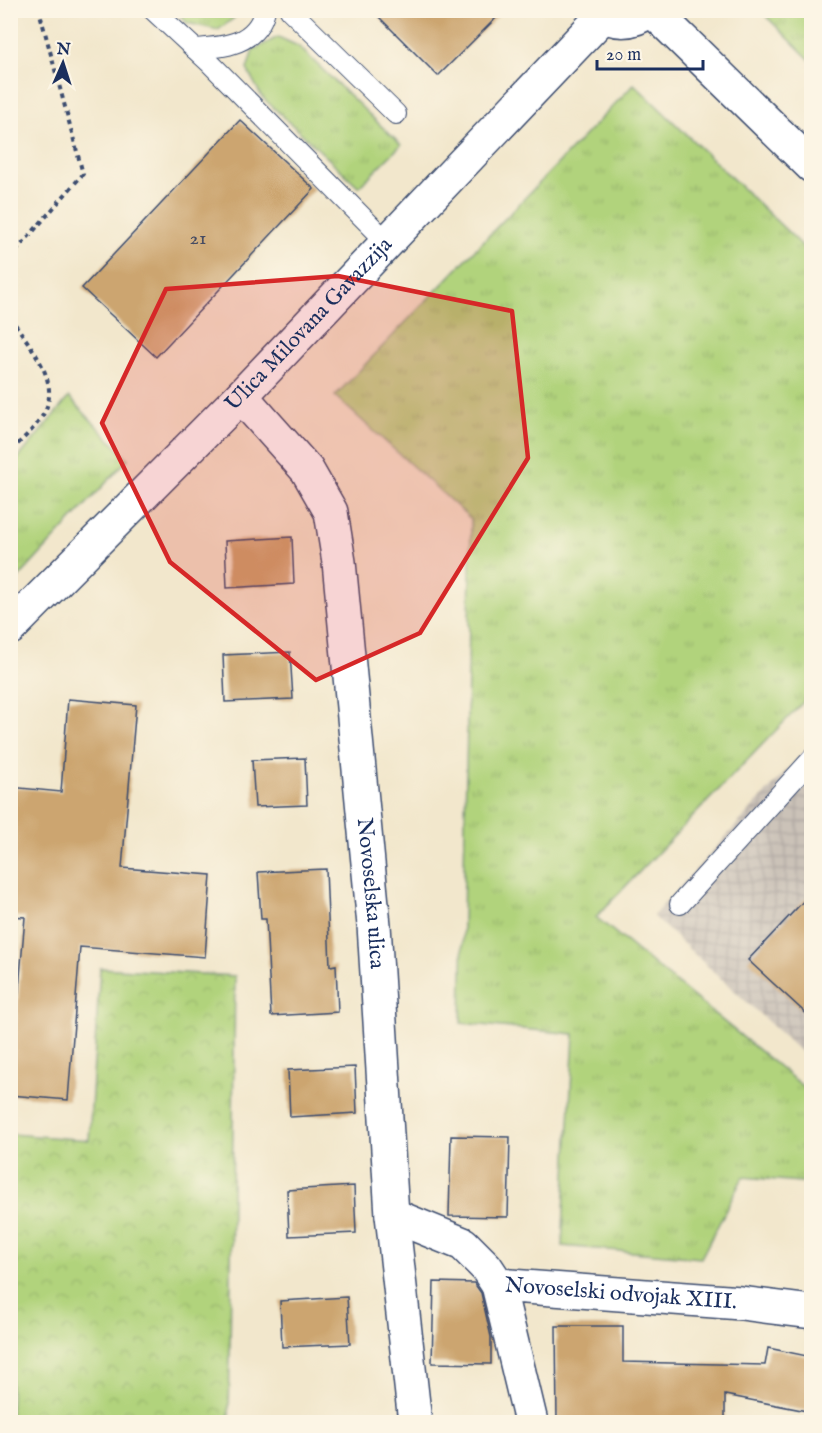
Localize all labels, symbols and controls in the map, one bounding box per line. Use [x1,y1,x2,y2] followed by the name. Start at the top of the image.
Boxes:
[33,33,93,93] north arrow
[597,33,704,71] scale bar
[55,40,71,60] text: N
[606,44,641,67] text: 20 m
[190,226,206,251] house number: 21
[219,231,399,418] street label: Ulica Milovana Gavazzija
[350,817,391,970] street label: Novoselska ulica
[504,1272,738,1317] street label: Novoselski odvojak XIII.

